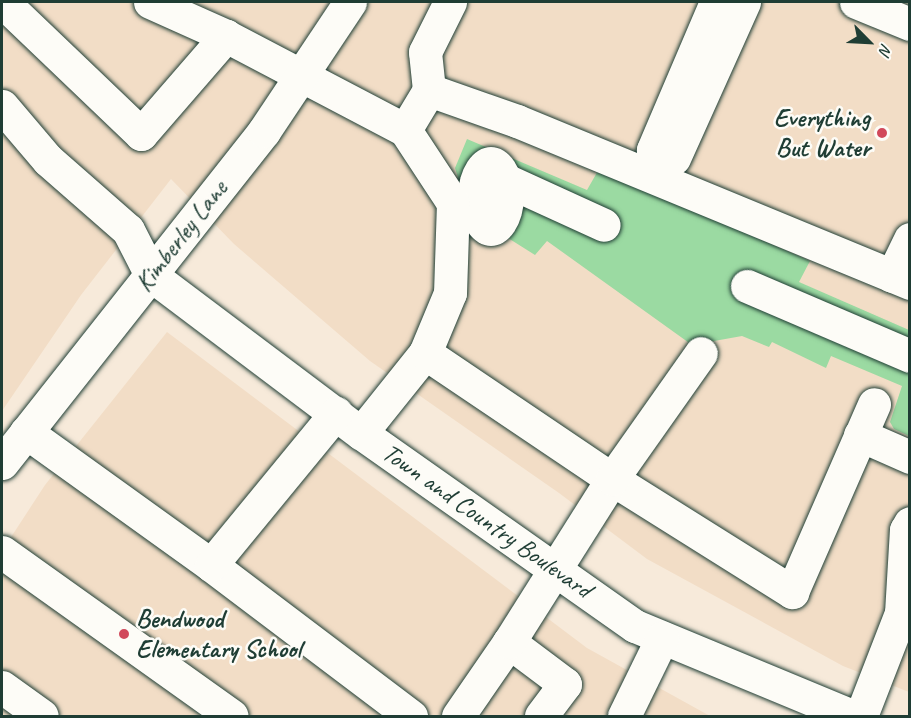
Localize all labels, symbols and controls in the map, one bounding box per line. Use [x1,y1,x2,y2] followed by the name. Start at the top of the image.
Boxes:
[839,12,899,72] north arrow
[874,41,897,58] text: N
[774,102,870,164] place label: Everything But Water
[875,126,889,140] marker: Everything But Water
[128,174,234,298] street label: Kimberley Lane
[376,436,598,606] street label: Town and Country Boulevard
[136,603,301,664] place label: Bendwood Elementary School
[117,627,131,641] marker: Bendwood Elementary School

